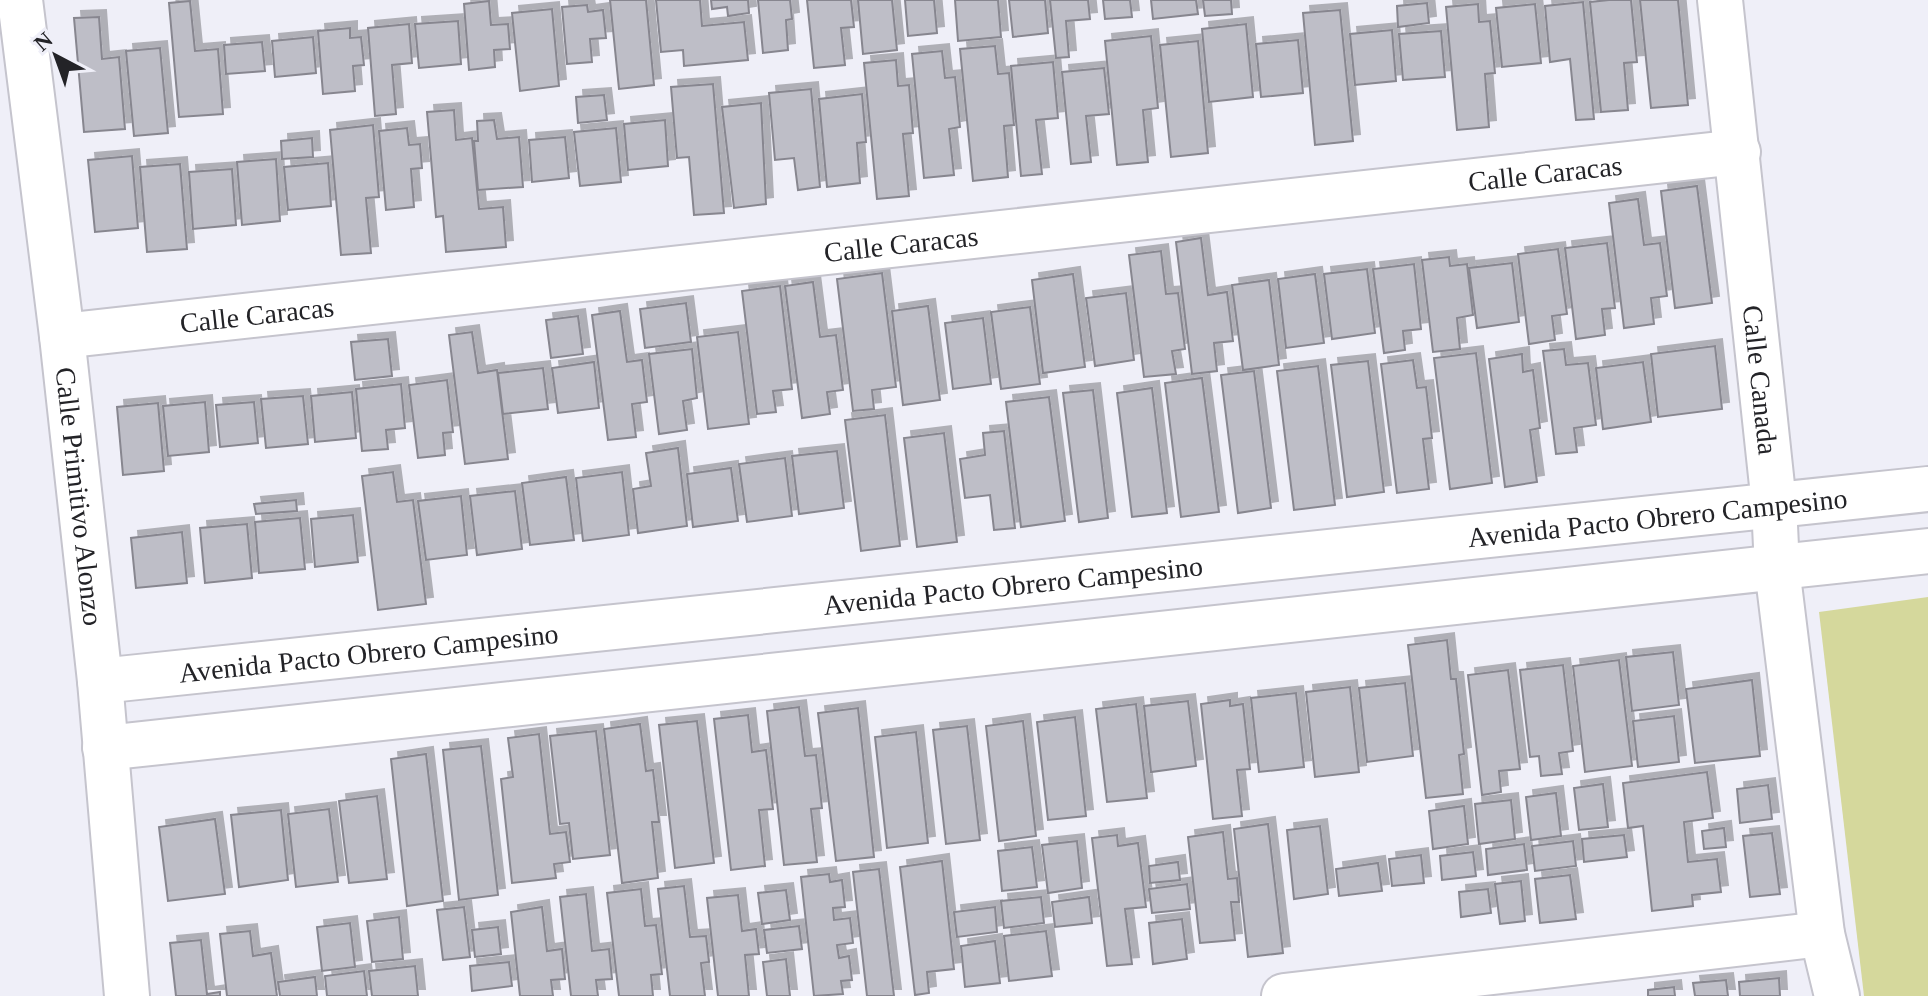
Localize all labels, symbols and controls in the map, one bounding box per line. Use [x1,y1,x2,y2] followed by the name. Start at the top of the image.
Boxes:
[16,16,96,96] north arrow
[29,27,57,56] text: N
[1467,150,1624,198] street label: Calle Caracas
[822,221,980,268] street label: Calle Caracas
[178,291,336,339] street label: Calle Caracas
[1737,304,1784,457] street label: Calle Canada
[50,366,109,627] street label: Calle Primitivo Alonzo
[1466,483,1849,553] street label: Avenida Pacto Obrero Campesino
[822,550,1204,621] street label: Avenida Pacto Obrero Campesino
[177,618,560,689] street label: Avenida Pacto Obrero Campesino

